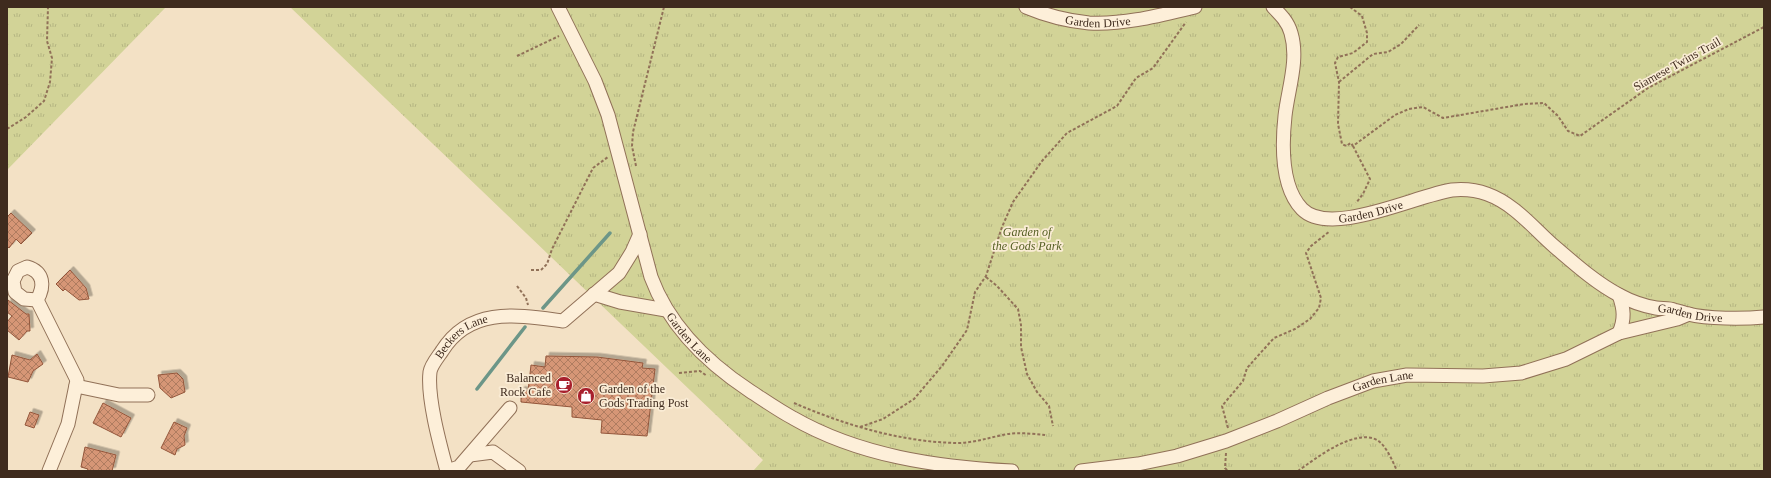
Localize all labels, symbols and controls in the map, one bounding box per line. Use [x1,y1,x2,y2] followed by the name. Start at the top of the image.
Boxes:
[1064,12,1131,30] street label: Garden Drive
[1631,34,1724,94] street label: Siamese Twins Trail
[1338,197,1405,226] street label: Garden Drive
[992,225,1062,253] park label: Garden of the Gods Park
[1658,301,1723,325] street label: Garden Drive
[663,310,715,366] street label: Garden Lane
[432,312,489,361] street label: Beckers Lane
[1350,368,1413,395] street label: Garden Lane
[500,371,551,399] place label: Balanced Rock Cafe
[554,375,574,395] cafe icon: Balanced Rock Cafe
[599,382,689,410] place label: Garden of the Gods Trading Post
[576,386,596,406] shop icon: Garden of the Gods Trading Post

